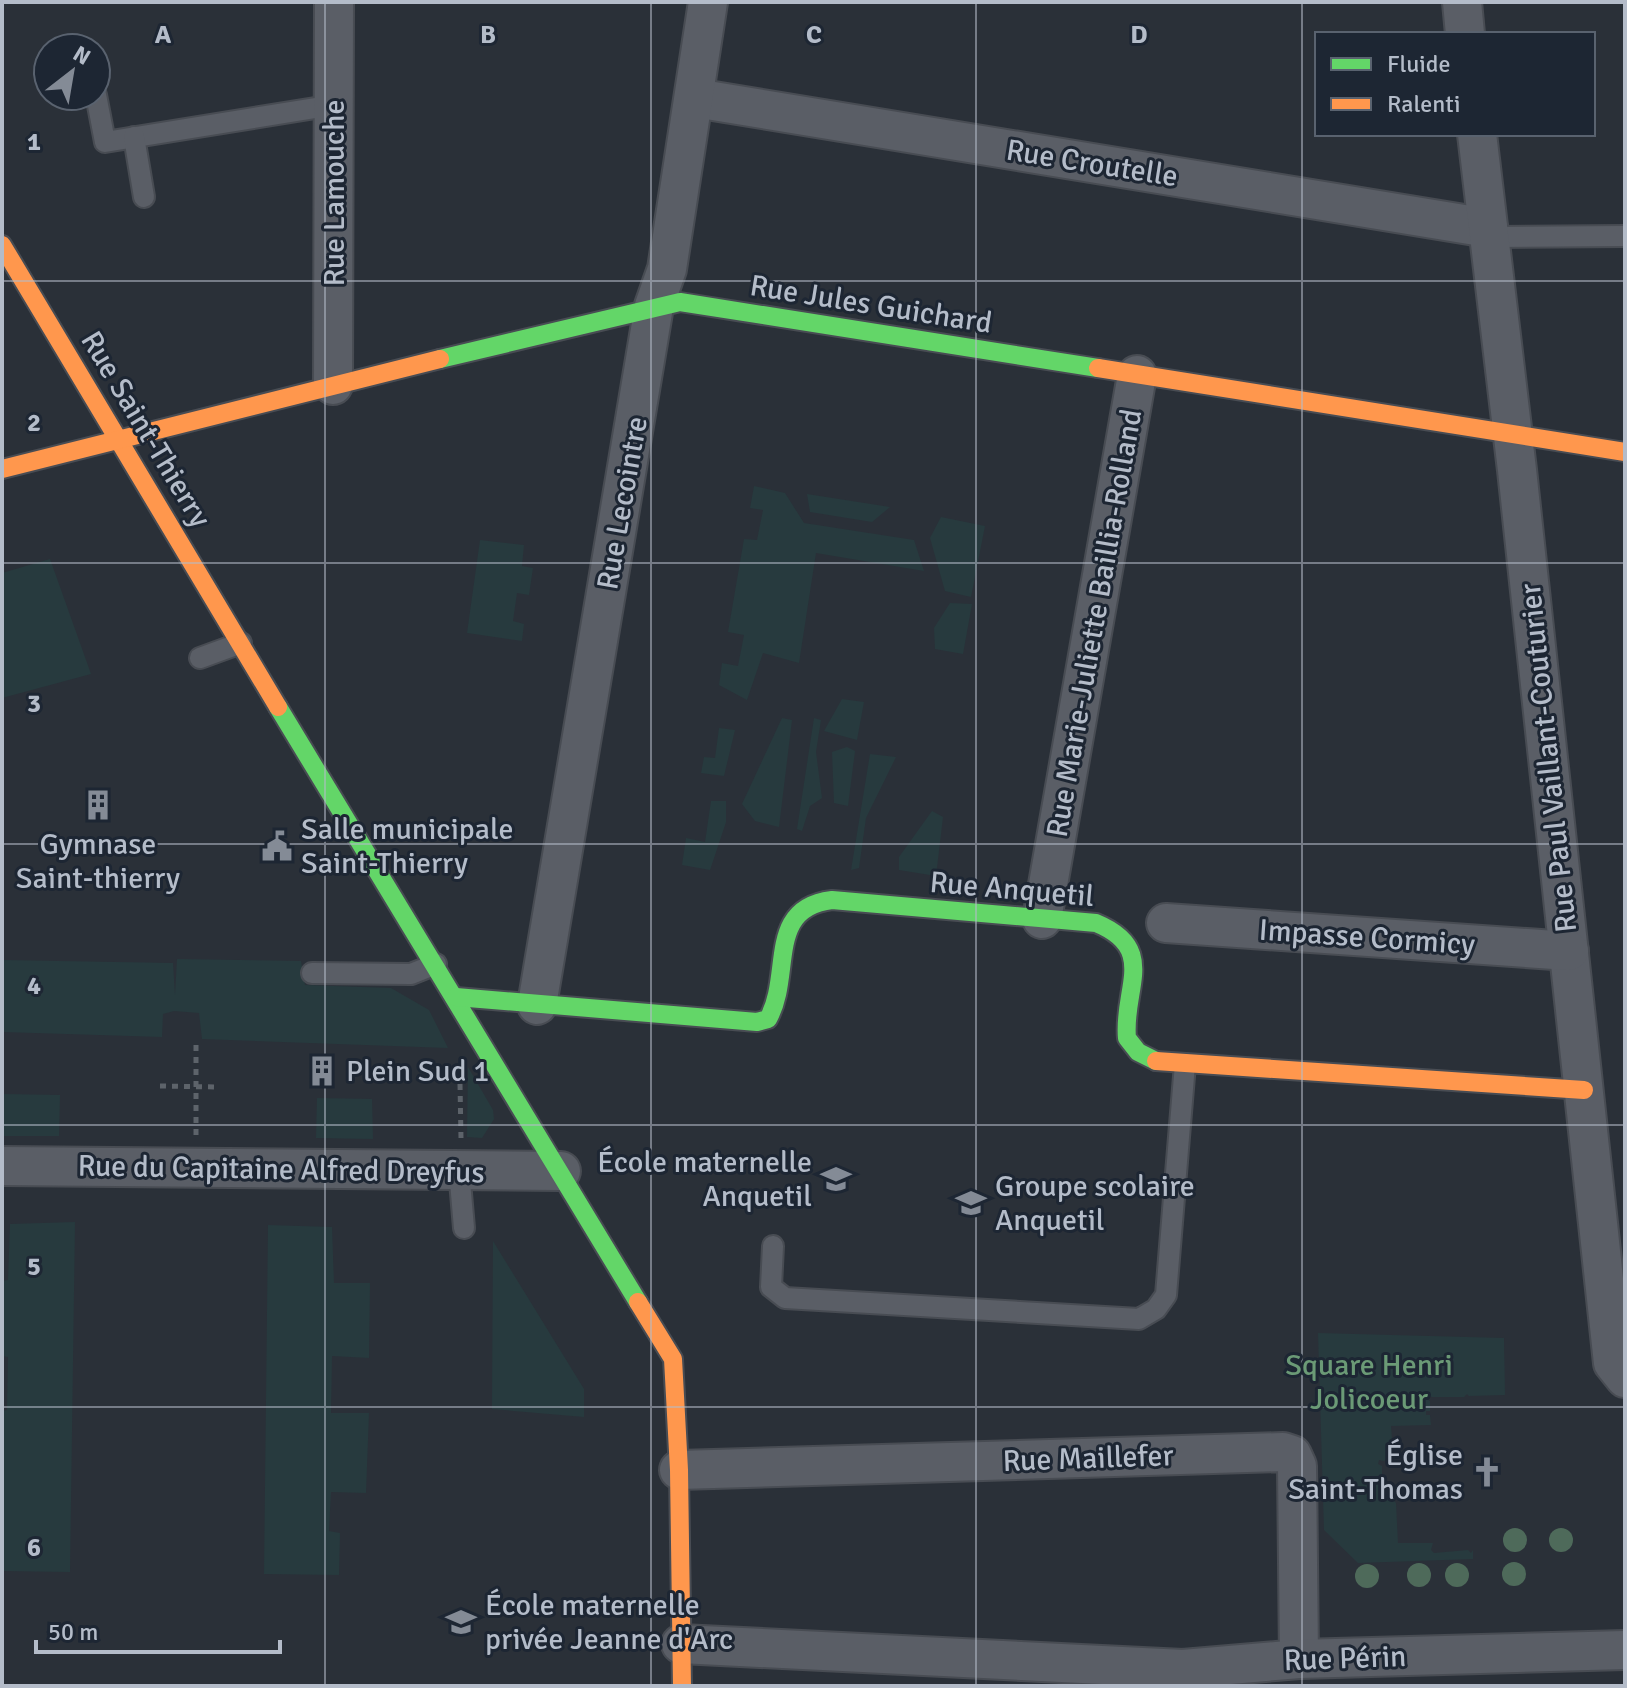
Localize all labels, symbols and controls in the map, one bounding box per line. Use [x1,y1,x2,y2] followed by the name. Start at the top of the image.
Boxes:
[155,19,172,51] text: A
[480,19,496,51] text: B
[806,19,822,51] text: C
[1130,19,1148,51] text: D
[32,32,112,112] north arrow
[1315,32,1595,136] legend
[69,40,96,71] text: N
[1387,49,1451,79] text: Fluide
[1387,89,1460,119] text: Ralenti
[316,99,353,287] street label: Rue Lamouche
[27,126,41,158] text: 1
[1003,132,1180,195] street label: Rue Croutelle
[747,267,995,342] street label: Rue Jules Guichard
[72,324,219,534] street label: Rue Saint-Thierry
[1039,406,1150,840] street label: Rue Marie-Juliette Baillia-Rolland
[27,407,41,439] text: 2
[589,414,656,593] street label: Rue Lecointre
[1512,582,1585,934] street label: Rue Paul Vaillant-Couturier
[27,688,41,720] text: 3
[81,788,115,822] building icon: Gymnase Saint-thierry
[301,811,514,882] place label: Salle municipale Saint-Thierry
[16,826,180,897] place label: Gymnase Saint-thierry
[260,829,294,863] public building icon: Salle municipale Saint-Thierry
[928,864,1096,915] street label: Rue Anquetil
[1258,911,1476,964] street label: Impasse Cormicy
[27,970,41,1002] text: 4
[346,1053,489,1090] place label: Plein Sud 1
[305,1054,339,1088] building icon: Plein Sud 1
[597,1144,812,1215] place label: École maternelle Anquetil
[77,1147,485,1192] street label: Rue du Capitaine Alfred Dreyfus
[819,1162,853,1196] school or university icon: École maternelle Anquetil
[995,1168,1195,1239] place label: Groupe scolaire Anquetil
[954,1186,988,1220] school or university icon: Groupe scolaire Anquetil
[27,1251,41,1283] text: 5
[1285,1347,1453,1418] park label: Square Henri Jolicoeur
[1002,1437,1174,1480] street label: Rue Maillefer
[1288,1437,1463,1508] place label: Église Saint-Thomas
[1470,1455,1504,1489] church icon: Église Saint-Thomas
[27,1532,41,1564] text: 6
[485,1587,733,1658] place label: École maternelle privée Jeanne d'Arc
[36,1604,280,1654] scale bar
[444,1605,478,1639] school or university icon: École maternelle privée Jeanne d'Arc
[48,1617,98,1647] text: 50 m
[1283,1638,1407,1679] street label: Rue Périn

